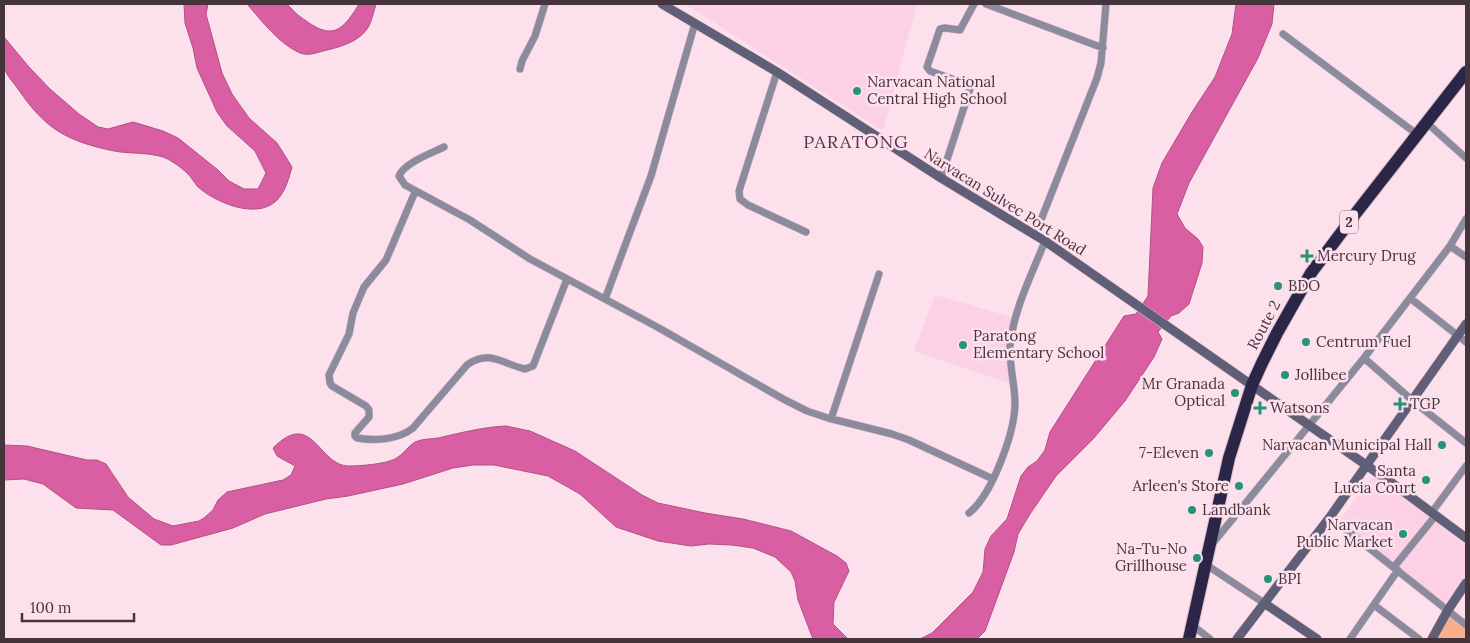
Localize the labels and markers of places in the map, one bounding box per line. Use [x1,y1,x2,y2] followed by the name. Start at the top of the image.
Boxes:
[867,72,1007,108] place label: Narvacan National Central High School
[851,85,863,97] marker: Narvacan National Central High School
[1317,246,1416,265] place label: Mercury Drug
[1301,250,1313,262] marker: Mercury Drug
[1288,276,1320,295] place label: BDO
[1272,280,1284,292] marker: BDO
[973,326,1104,362] place label: Paratong Elementary School
[1316,332,1411,351] place label: Centrum Fuel
[1300,336,1312,348] marker: Centrum Fuel
[957,339,969,351] marker: Paratong Elementary School
[1294,365,1347,384] place label: Jollibee
[1279,369,1291,381] marker: Jollibee
[1142,374,1225,410] place label: Mr Granada Optical
[1229,387,1241,399] marker: Mr Granada Optical
[1410,394,1440,413] place label: TGP
[1270,398,1330,417] place label: Watsons
[1394,398,1406,410] marker: TGP
[1254,402,1266,414] marker: Watsons
[1262,435,1432,454] place label: Narvacan Municipal Hall
[1436,439,1448,451] marker: Narvacan Municipal Hall
[1139,443,1199,462] place label: 7-Eleven
[1203,447,1215,459] marker: 7-Eleven
[1334,461,1416,497] place label: Santa Lucia Court
[1420,474,1432,486] marker: Santa Lucia Court
[1131,476,1229,495] place label: Arleen's Store
[1233,480,1245,492] marker: Arleen's Store
[1202,500,1270,519] place label: Landbank
[1186,504,1198,516] marker: Landbank
[1296,515,1393,551] place label: Narvacan Public Market
[1397,528,1409,540] marker: Narvacan Public Market
[1115,539,1187,575] place label: Na-Tu-No Grillhouse
[1191,552,1203,564] marker: Na-Tu-No Grillhouse
[1278,569,1301,588] place label: BPI
[1262,573,1274,585] marker: BPI

